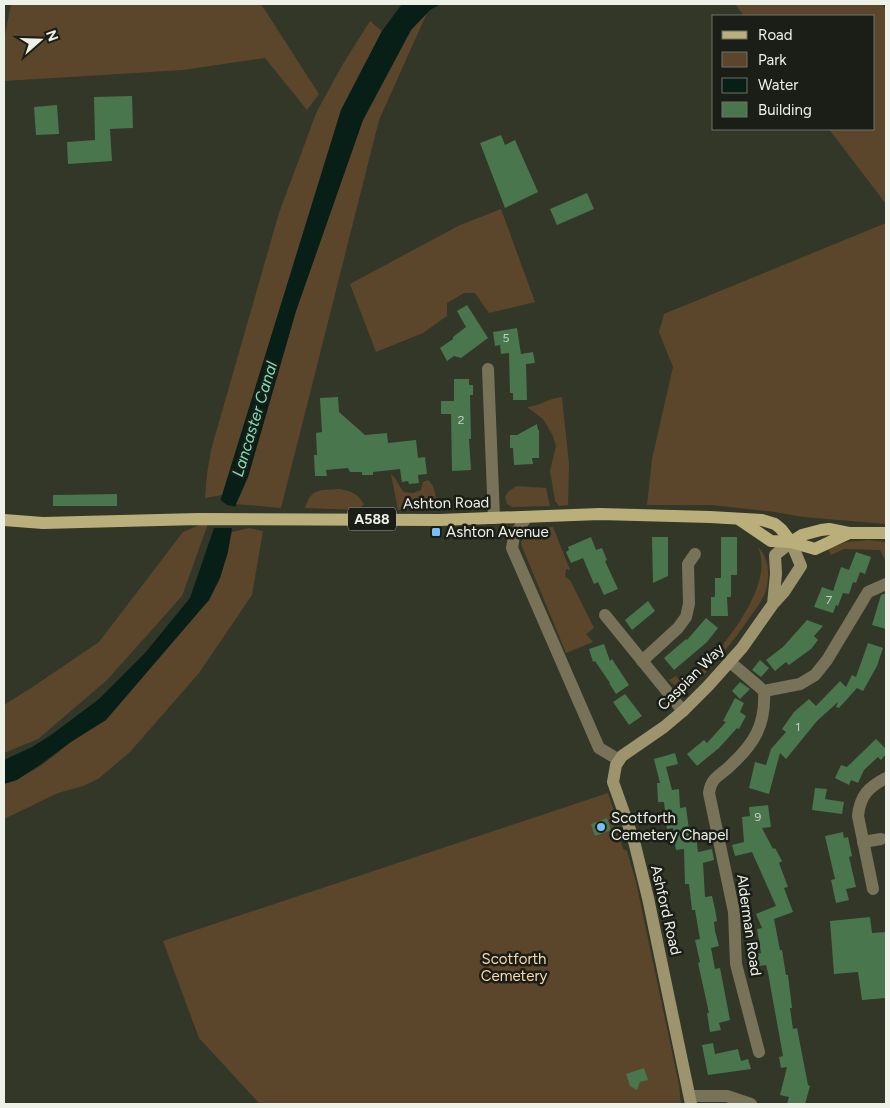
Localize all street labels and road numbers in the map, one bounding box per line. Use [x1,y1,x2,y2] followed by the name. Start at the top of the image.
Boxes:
[403,493,489,513] street label: Ashton Road
[348,508,396,530] road number: A588
[654,640,728,714] street label: Caspian Way
[647,863,685,957] street label: Ashford Road
[733,873,765,977] street label: Alderman Road

